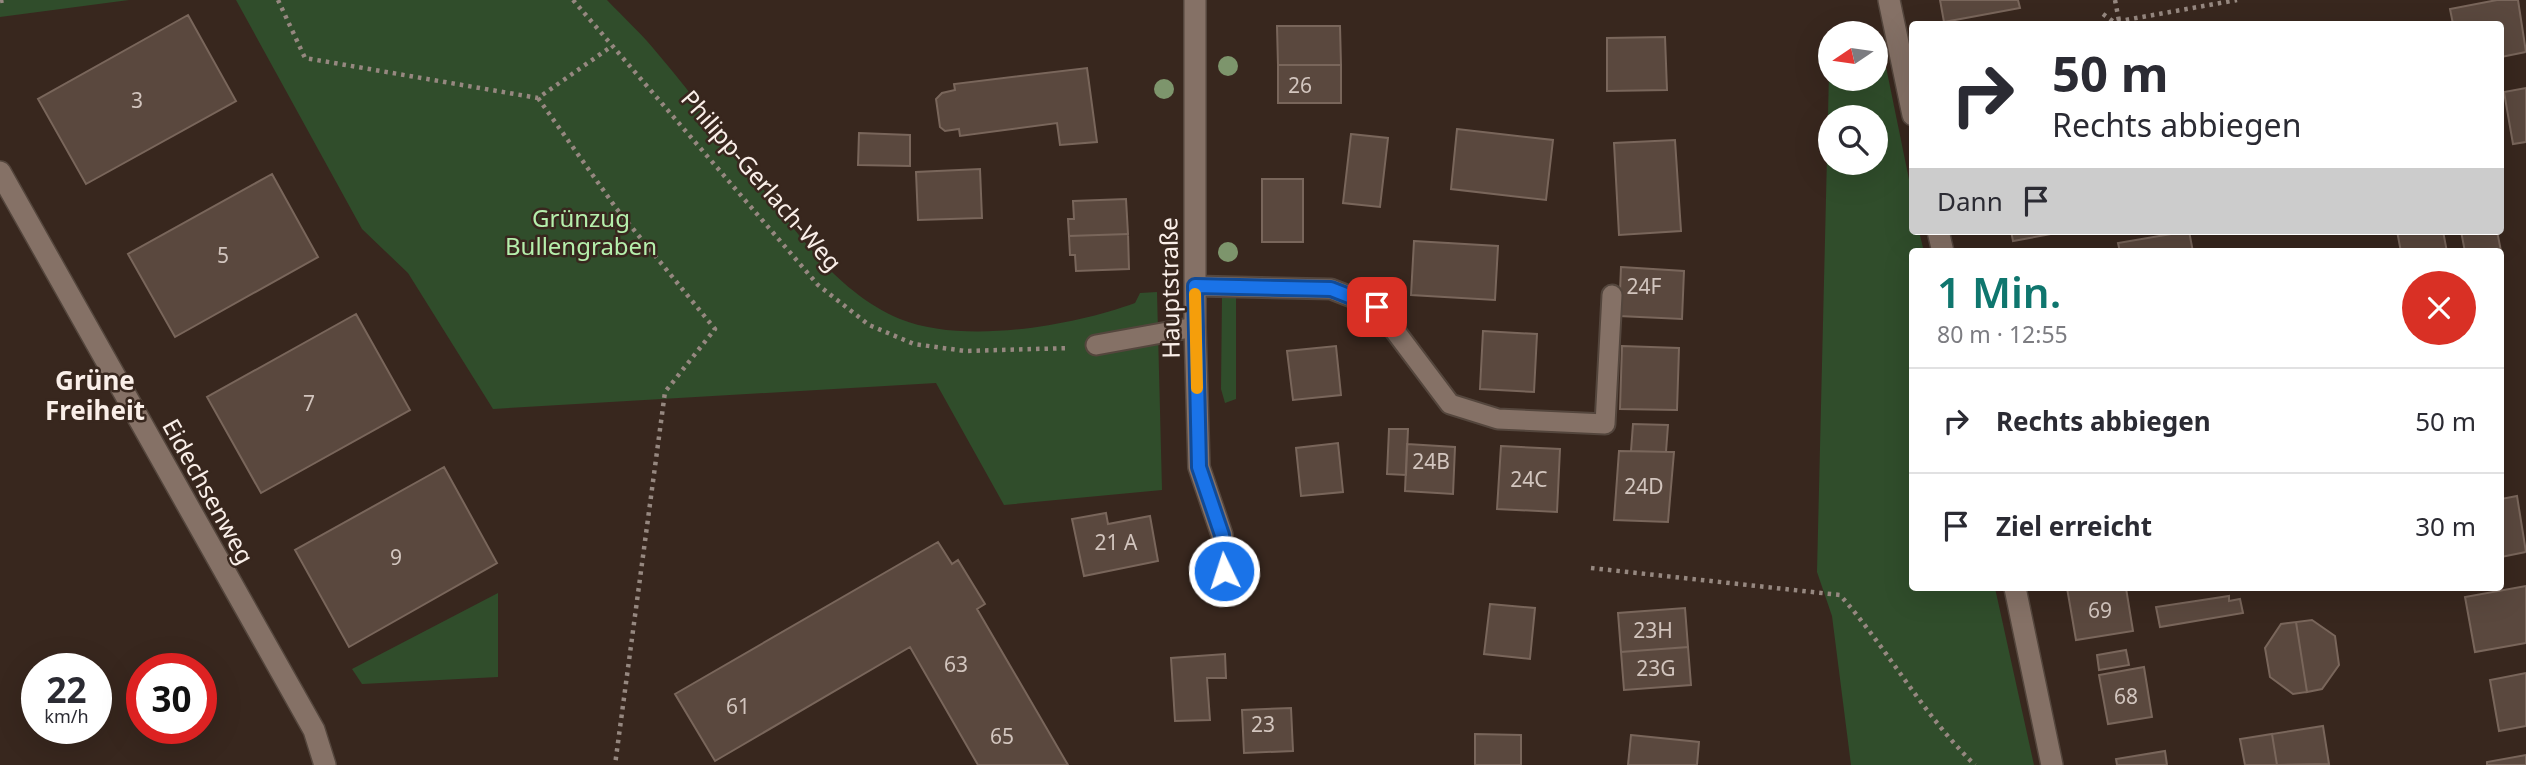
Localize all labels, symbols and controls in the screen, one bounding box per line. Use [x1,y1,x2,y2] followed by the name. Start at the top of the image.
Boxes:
[1818,21,1888,91] north arrow
[1818,21,1888,175] map controls
[2052,40,2169,106] text: 50 m
[1937,49,2028,140] icon: right
[1288,71,1312,99] house number: 26
[674,82,850,278] street label: Philipp-Gerlach-Weg
[131,86,143,114] house number: 3
[2052,103,2301,146] text: Rechts abbiegen
[1818,105,1888,175] button: search
[2017,182,2055,220] icon: arrive
[1937,183,2003,219] text: Dann
[505,201,657,262] park label: Grünzug Bullengraben
[1151,217,1187,359] street label: Hauptstraße
[217,241,229,269] house number: 5
[1937,263,2061,320] text: 1 Min.
[2402,271,2476,345] button: close
[1627,272,1662,300] house number: 24F
[1347,277,1407,337] pin
[1358,288,1396,326] icon: arrive
[1937,318,2068,350] text: 80 m · 12:55
[45,362,145,428] district label: Grüne Freiheit
[303,389,315,417] house number: 7
[1937,402,1975,440] icon: right
[1996,403,2211,439] text: Rechts abbiegen
[2415,403,2476,439] text: 50 m
[155,412,263,570] street label: Eidechsenweg
[1412,447,1450,475] house number: 24B
[1510,465,1548,493] house number: 24C
[1624,472,1664,500] house number: 24D
[1937,507,1975,545] icon: arrive
[1996,508,2152,544] text: Ziel erreicht
[2415,508,2476,544] text: 30 m
[1095,528,1138,556] house number: 21 A
[1187,534,1261,608] position arrow
[390,543,402,571] house number: 9
[2088,596,2112,624] house number: 69
[1633,616,1673,644] house number: 23H
[944,650,968,678] house number: 63
[126,653,217,744] speed limit sign: 30
[1636,654,1676,682] house number: 23G
[46,666,87,713] text: 22
[2114,682,2138,710] house number: 68
[726,692,750,720] house number: 61
[44,704,89,728] text: km/h
[1251,710,1275,738] house number: 23
[990,722,1014,750] house number: 65

